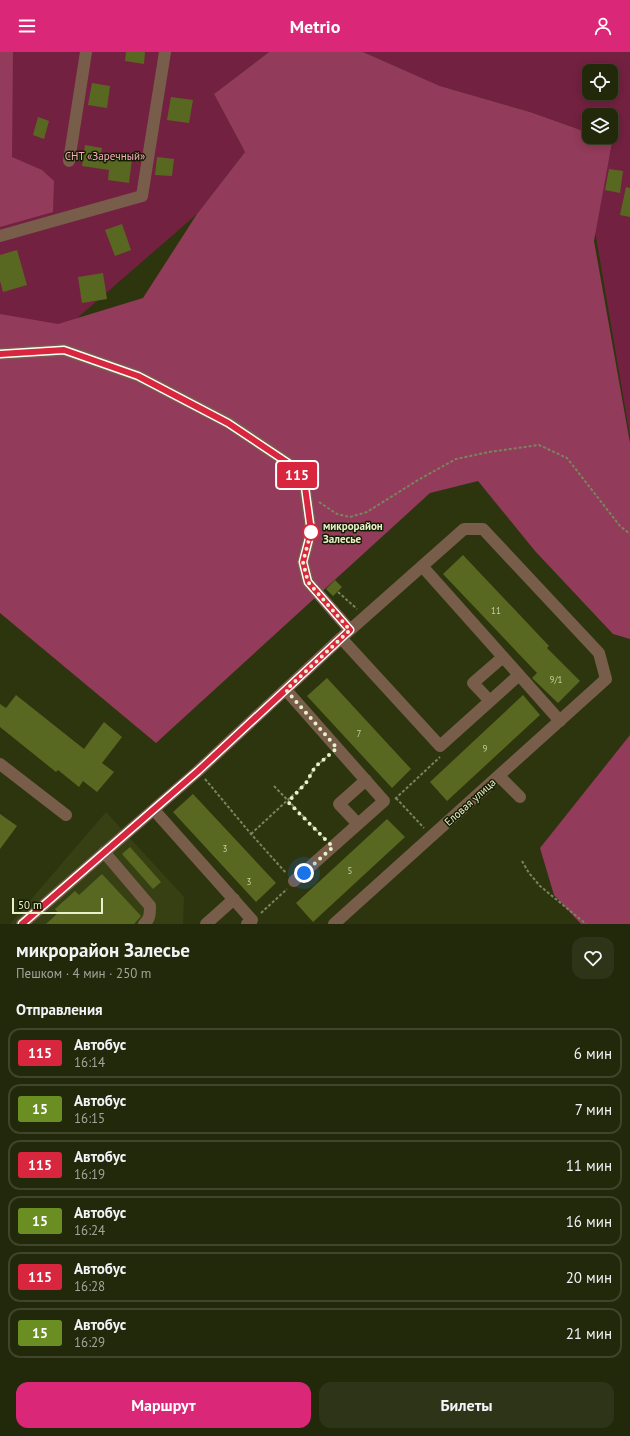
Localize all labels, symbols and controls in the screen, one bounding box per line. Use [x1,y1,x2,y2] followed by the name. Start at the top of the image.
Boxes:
[16,15,38,37] icon: menu
[290,15,340,38] text: Metrio
[592,15,614,37] icon: person
[582,64,618,144] map controls
[582,64,618,100] button: locate
[582,108,618,144] button: layers
[65,149,145,163] park label: СНТ «Заречный»
[274,462,320,488] line badge: 115
[285,466,309,484] text: 115
[323,519,383,546] place label: микрорайон Залесье
[302,523,320,541] marker: микрорайон Залесье
[491,605,501,616] house number: 11
[550,674,563,685] house number: 9/1
[357,728,362,739] house number: 7
[483,743,488,754] house number: 9
[441,775,499,829] street label: Еловая улица
[223,843,228,854] house number: 3
[294,863,314,883] your location
[348,865,353,876] house number: 5
[247,876,252,887] house number: 3
[12,896,103,915] scale bar
[18,898,42,912] text: 50 m
[572,937,614,979] button: heart
[16,938,190,962] text: микрорайон Залесье
[16,965,151,982] text: Пешком · 4 мин · 250 m
[16,1000,103,1019] text: Отправления
[74,1035,126,1054] text: Автобус
[28,1044,52,1062] text: 115
[574,1044,612,1063] text: 6 мин
[74,1054,105,1071] text: 16:14
[74,1091,126,1110] text: Автобус
[32,1100,48,1118] text: 15
[575,1100,612,1119] text: 7 мин
[74,1110,105,1127] text: 16:15
[74,1147,126,1166] text: Автобус
[28,1156,52,1174] text: 115
[566,1156,612,1175] text: 11 мин
[74,1166,105,1183] text: 16:19
[74,1203,126,1222] text: Автобус
[32,1212,48,1230] text: 15
[566,1212,612,1231] text: 16 мин
[74,1222,105,1239] text: 16:24
[74,1259,126,1278] text: Автобус
[28,1268,52,1286] text: 115
[566,1268,612,1287] text: 20 мин
[74,1278,105,1295] text: 16:28
[74,1315,126,1334] text: Автобус
[32,1324,48,1342] text: 15
[566,1324,612,1343] text: 21 мин
[74,1334,105,1351] text: 16:29
[16,1382,311,1428] button: Маршрут
[319,1382,614,1428] button: Билеты

